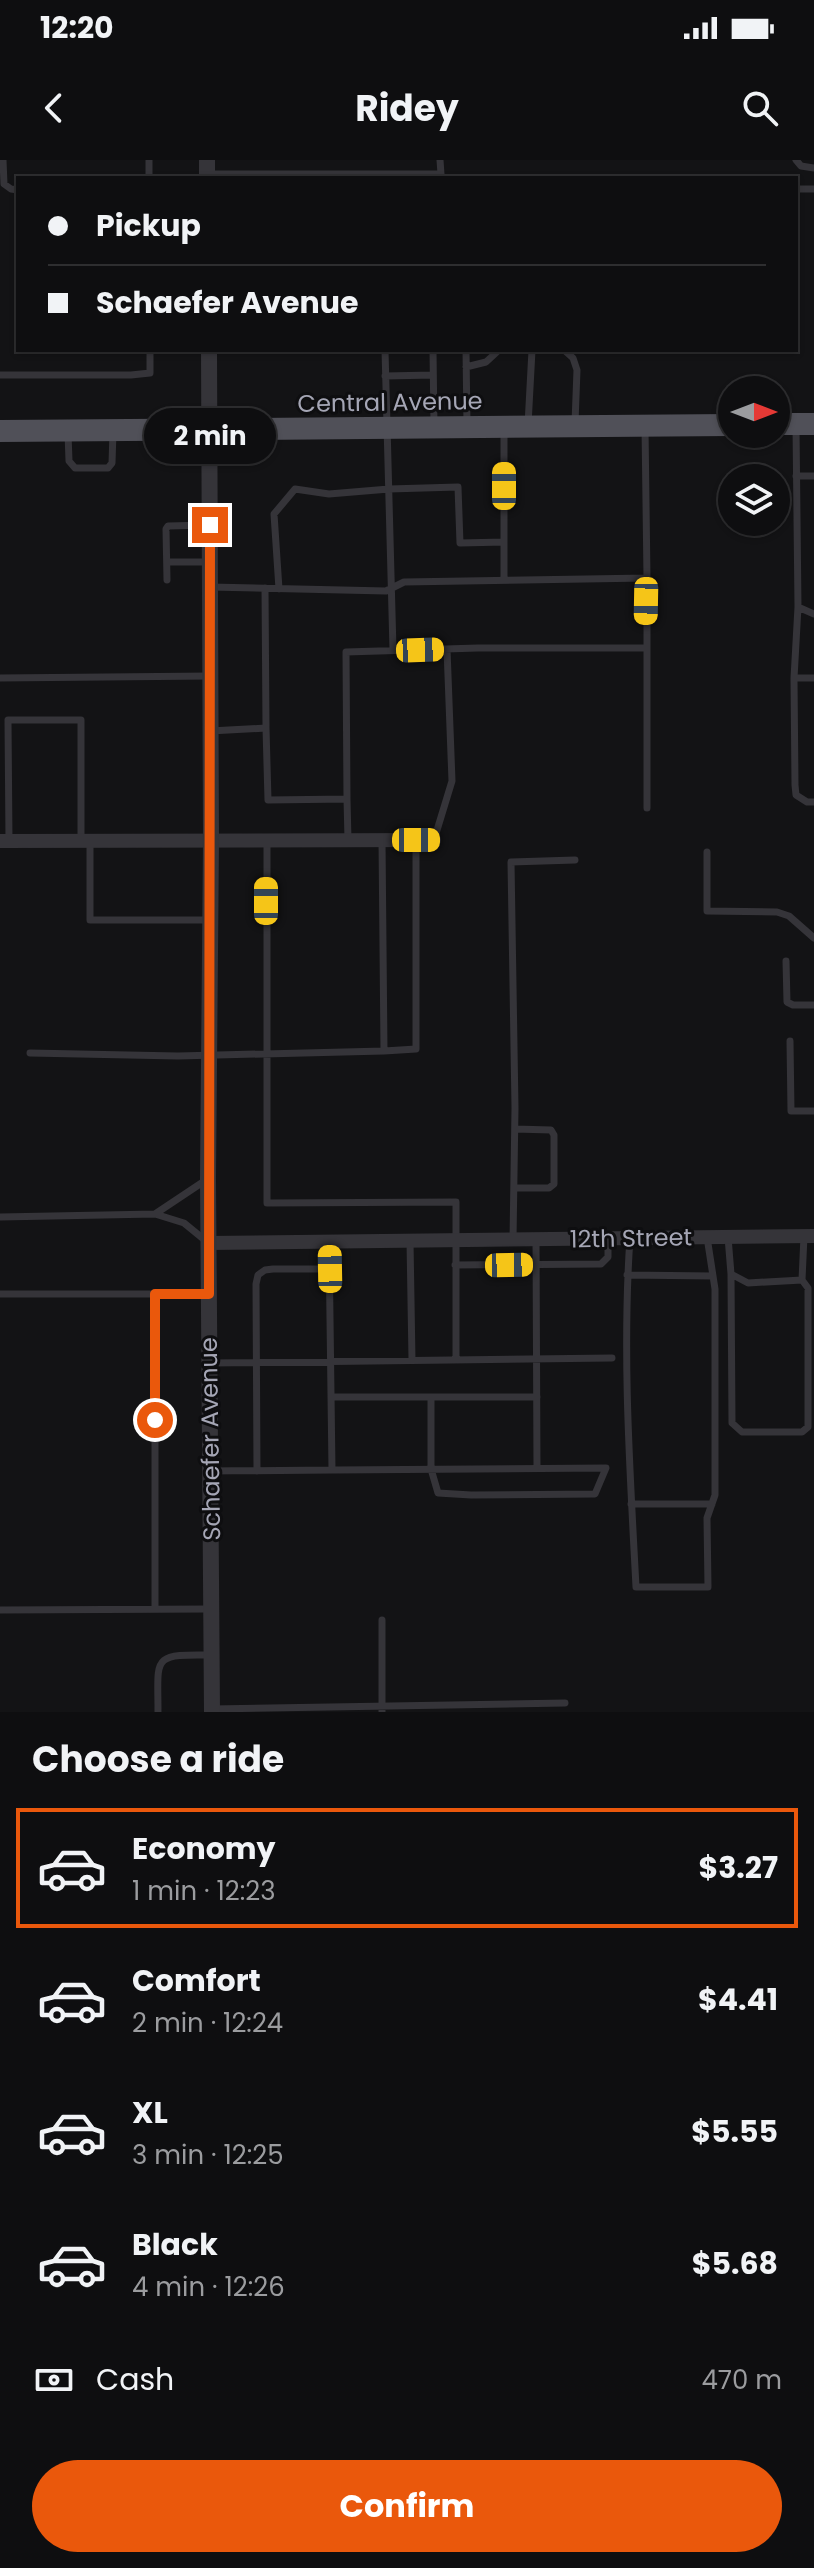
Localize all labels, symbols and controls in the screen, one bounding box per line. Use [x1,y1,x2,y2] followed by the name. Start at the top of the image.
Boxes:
[40,6,114,49] text: 12:20
[355,83,459,134] text: Ridey
[32,86,76,130] icon: back
[738,86,782,130] icon: search
[96,204,201,247] text: Pickup
[96,281,358,324] text: Schaefer Avenue
[718,376,790,448] north arrow
[718,376,790,536] map controls
[297,384,483,420] street label: Central Avenue
[144,409,276,465] callout: 2 min
[173,418,247,454] text: 2 min
[492,462,516,510] car
[718,464,790,536] button: layers
[192,507,228,543] route end
[634,577,658,625] car
[396,637,444,663] car
[392,828,440,852] car
[254,877,278,925] car
[570,1220,692,1256] street label: 12th Street
[318,1245,342,1293] car
[485,1253,533,1277] car
[192,1337,228,1541] street label: Schaefer Avenue
[137,1402,173,1438] route start
[32,1734,284,1785] text: Choose a ride
[132,1827,276,1870] text: Economy
[36,1832,108,1904] icon: car
[698,1846,778,1889] text: $3.27
[132,1873,276,1909] text: 1 min · 12:23
[132,1959,261,2002] text: Comfort
[36,1964,108,2036] icon: car
[698,1978,778,2021] text: $4.41
[132,2005,283,2041] text: 2 min · 12:24
[132,2091,168,2134] text: XL
[36,2096,108,2168] icon: car
[691,2110,778,2153] text: $5.55
[132,2137,284,2173] text: 3 min · 12:25
[132,2223,218,2266] text: Black
[36,2228,108,2300] icon: car
[692,2242,778,2285] text: $5.68
[132,2269,285,2305] text: 4 min · 12:26
[32,2358,76,2402] icon: cash
[96,2358,174,2401] text: Cash
[701,2362,782,2398] text: 470 m
[32,2460,782,2552] button: Confirm

